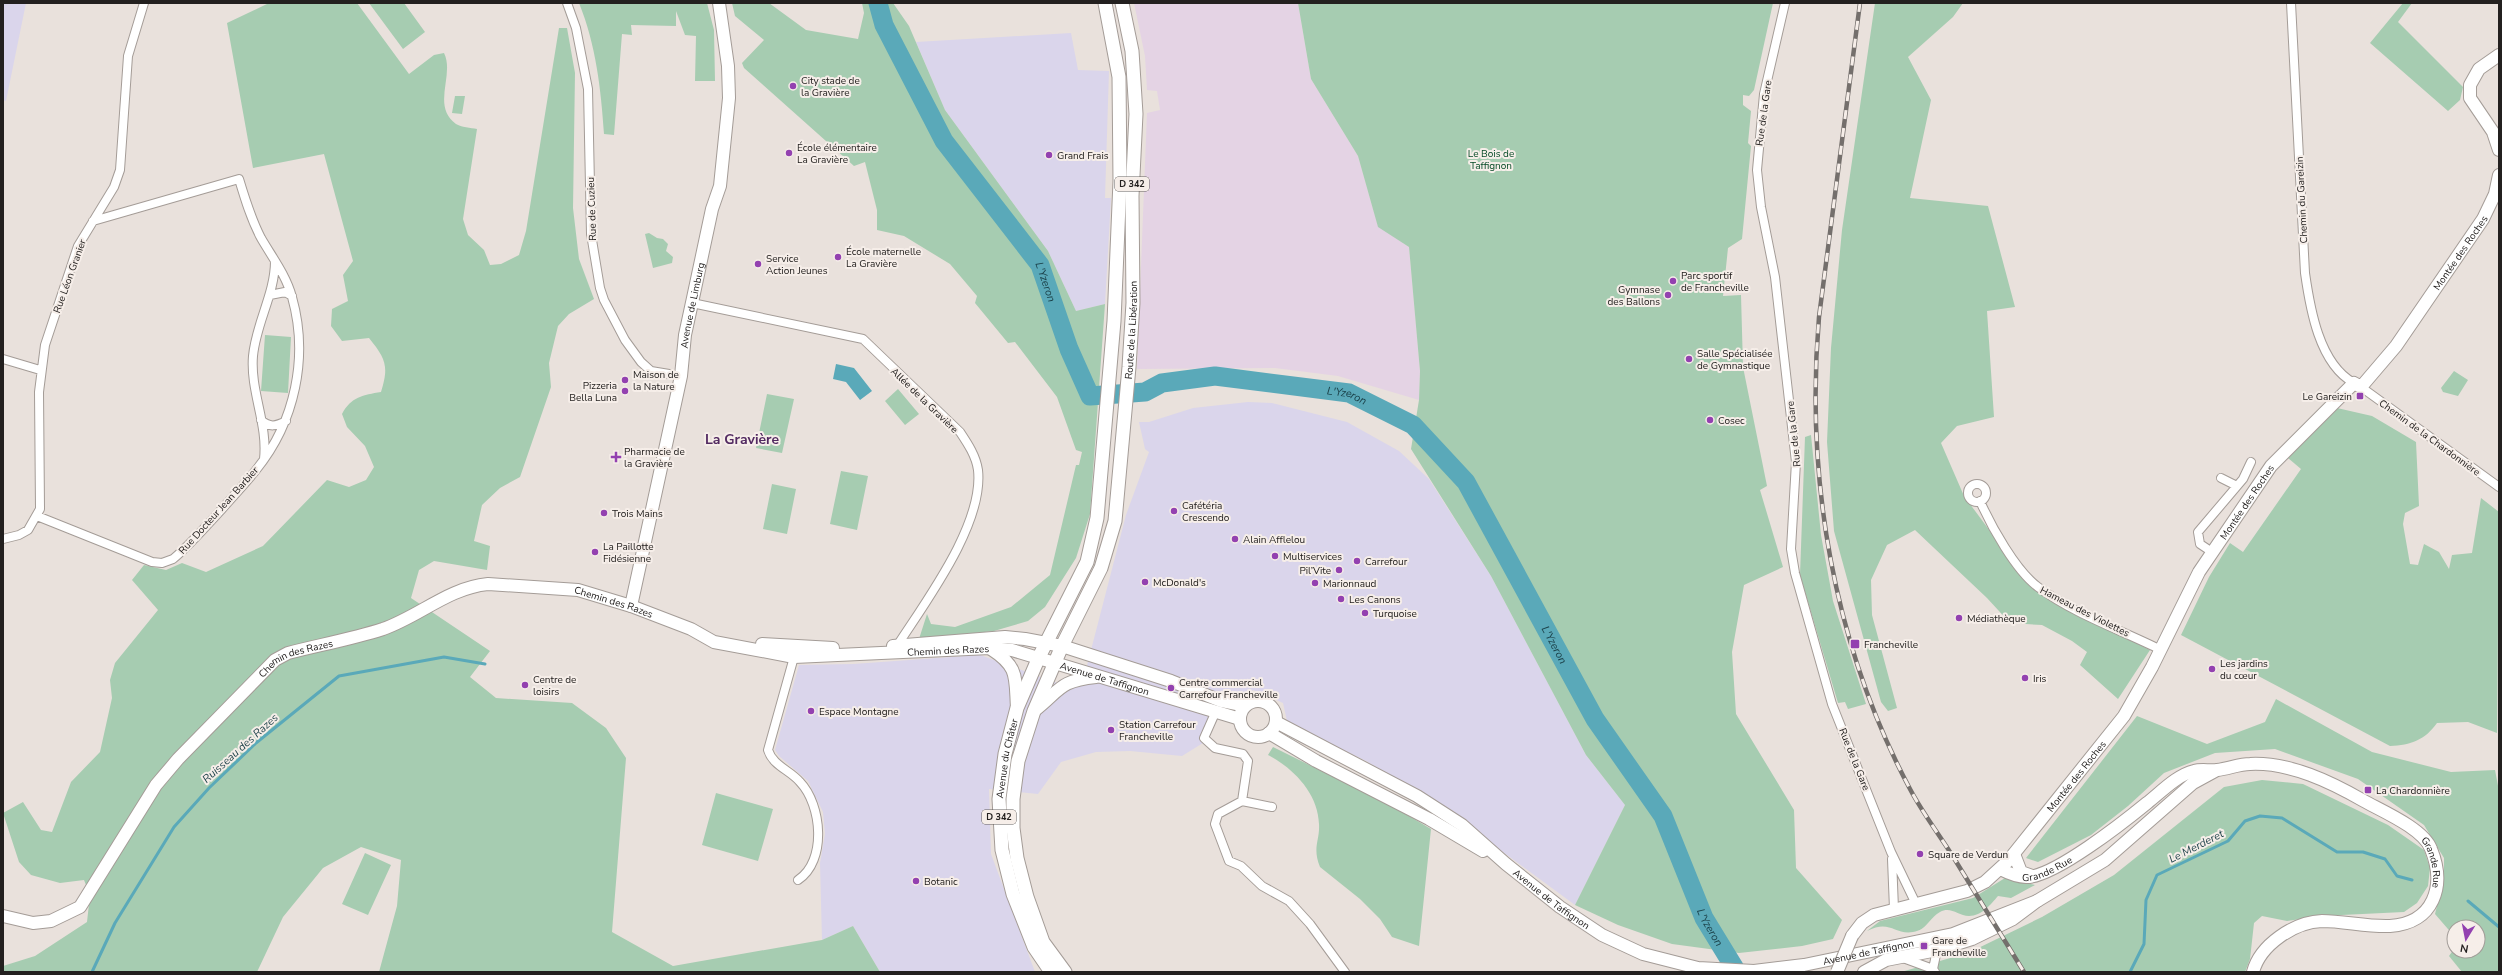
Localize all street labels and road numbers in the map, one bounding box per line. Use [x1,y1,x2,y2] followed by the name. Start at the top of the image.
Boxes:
[1752,79,1776,147] street label: Rue de la Gare
[2293,156,2311,244] street label: Chemin du Gareizin
[584,177,600,241] street label: Rue de Cuzieu
[1115,177,1149,191] road number: D 342
[2430,213,2492,293] street label: Montée des Roches
[50,237,90,315] street label: Rue Léon Granier
[678,261,708,349] street label: Avenue de Limburg
[1122,281,1141,380] street label: Route de la Libération
[888,365,961,437] street label: Allée de la Gravière
[2376,396,2483,479] street label: Chemin de la Chardonnière
[1784,400,1804,468] street label: Rue de la Gare
[2217,462,2278,543] street label: Montée des Roches
[176,464,262,557] street label: Rue Docteur Jean Barbier
[2037,583,2132,641] street label: Hameau des Violettes
[574,584,655,622] street label: Chemin des Razes
[256,637,334,681] street label: Chemin des Razes
[907,642,990,660] street label: Chemin des Razes
[1058,659,1151,699] street label: Avenue de Taffignon
[993,717,1022,799] street label: Avenue du Châter
[1835,726,1873,793] street label: Rue de la Gare
[2044,738,2110,815] street label: Montée des Roches
[982,810,1016,824] road number: D 342
[2418,834,2443,889] street label: Grande Rue
[2022,853,2075,885] street label: Grande Rue
[1510,866,1592,933] street label: Avenue de Taffignon
[1822,936,1915,969] street label: Avenue de Taffignon

